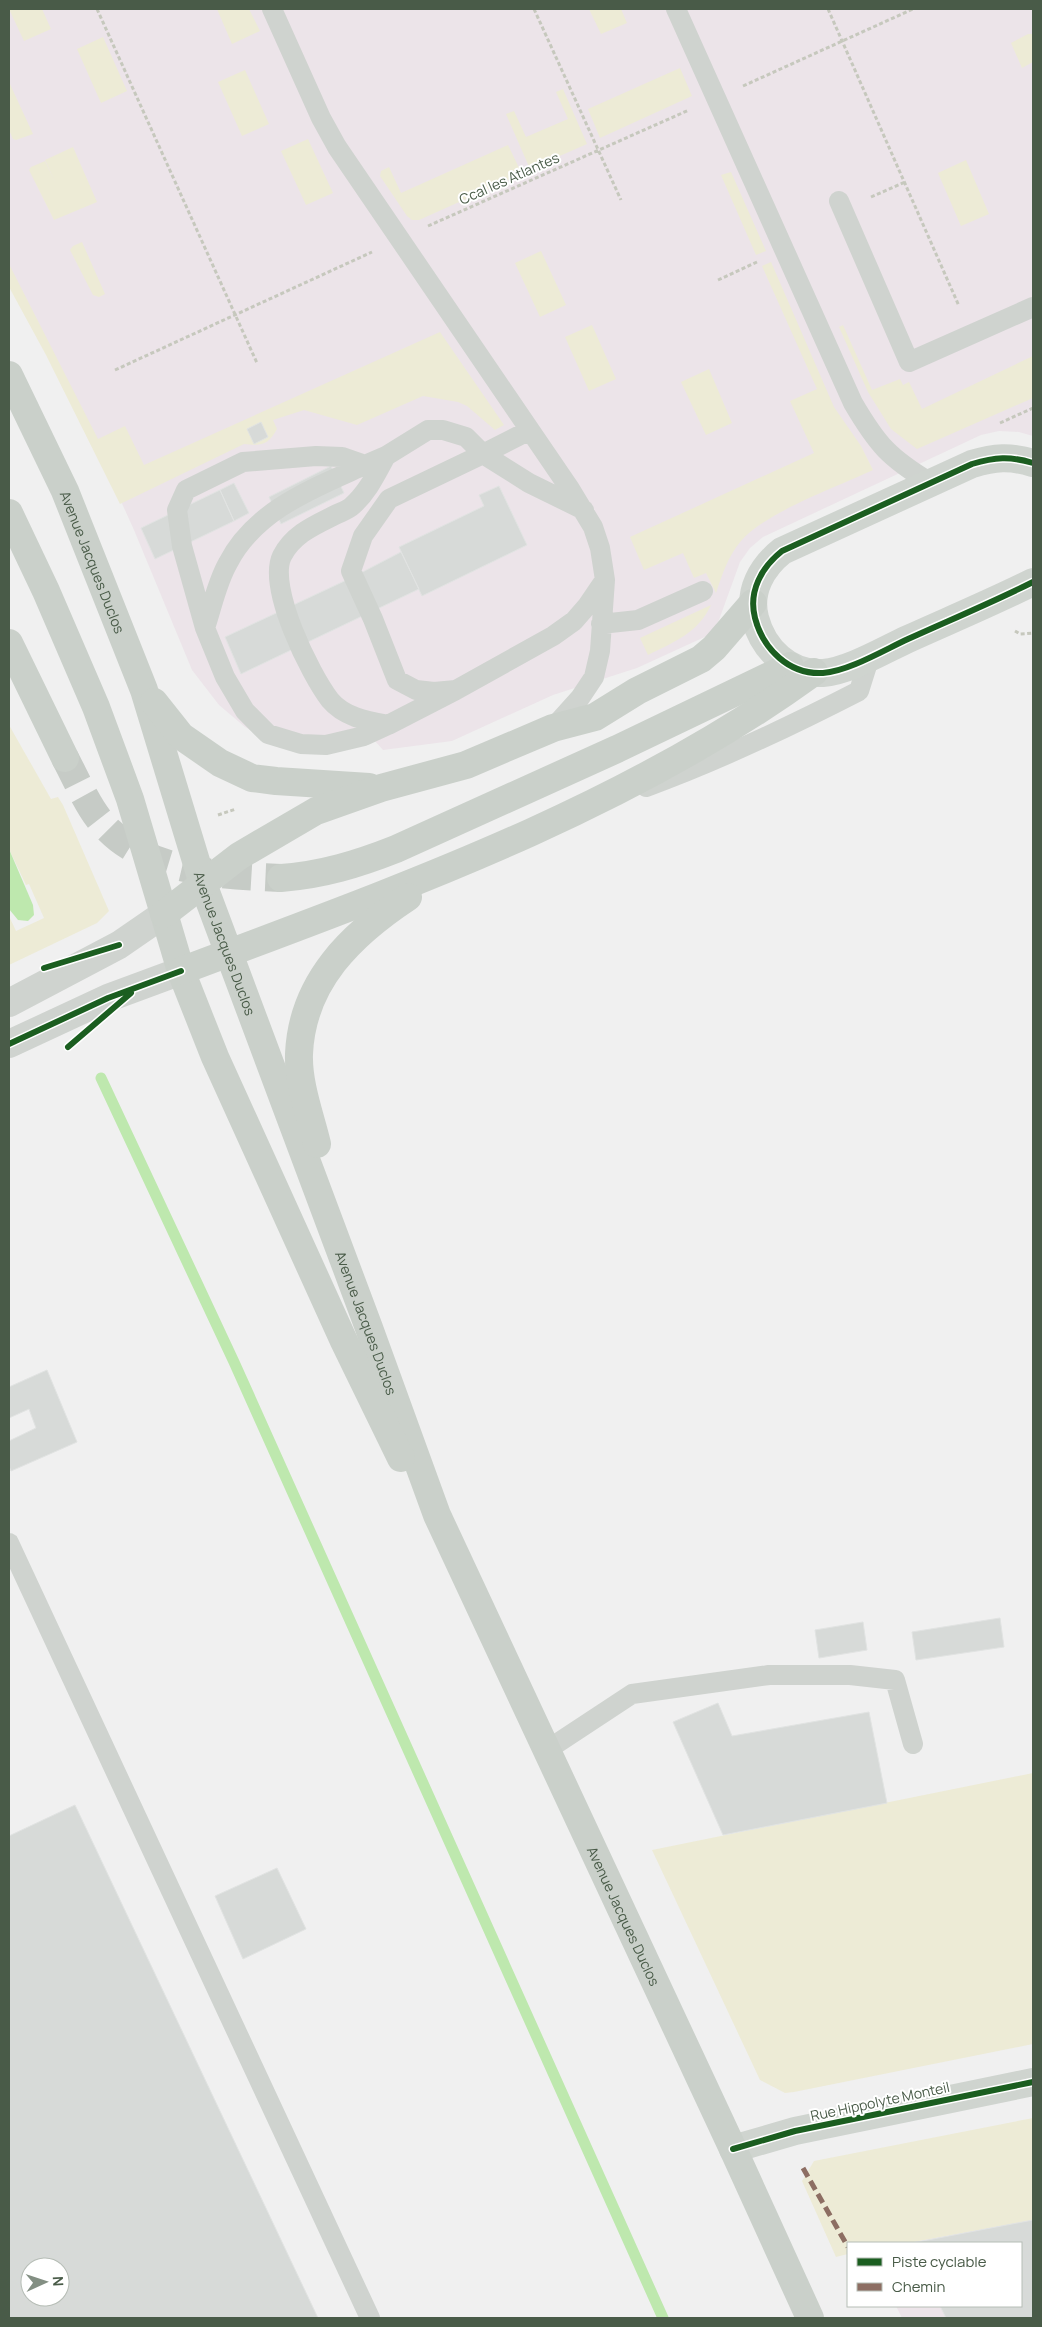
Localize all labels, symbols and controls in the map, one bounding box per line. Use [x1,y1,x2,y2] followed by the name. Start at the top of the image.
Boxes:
[456,147,562,209] street label: Ccal les Atlantes
[56,488,130,636] street label: Avenue Jacques Duclos
[190,869,261,1018] street label: Avenue Jacques Duclos
[331,1248,402,1397] street label: Avenue Jacques Duclos
[583,1843,665,1989] street label: Avenue Jacques Duclos
[809,2077,951,2125] street label: Rue Hippolyte Monteil
[847,2242,1022,2307] legend
[892,2251,987,2272] text: Piste cyclable
[20,2257,70,2307] north arrow
[49,2276,68,2287] text: N
[892,2276,945,2297] text: Chemin

